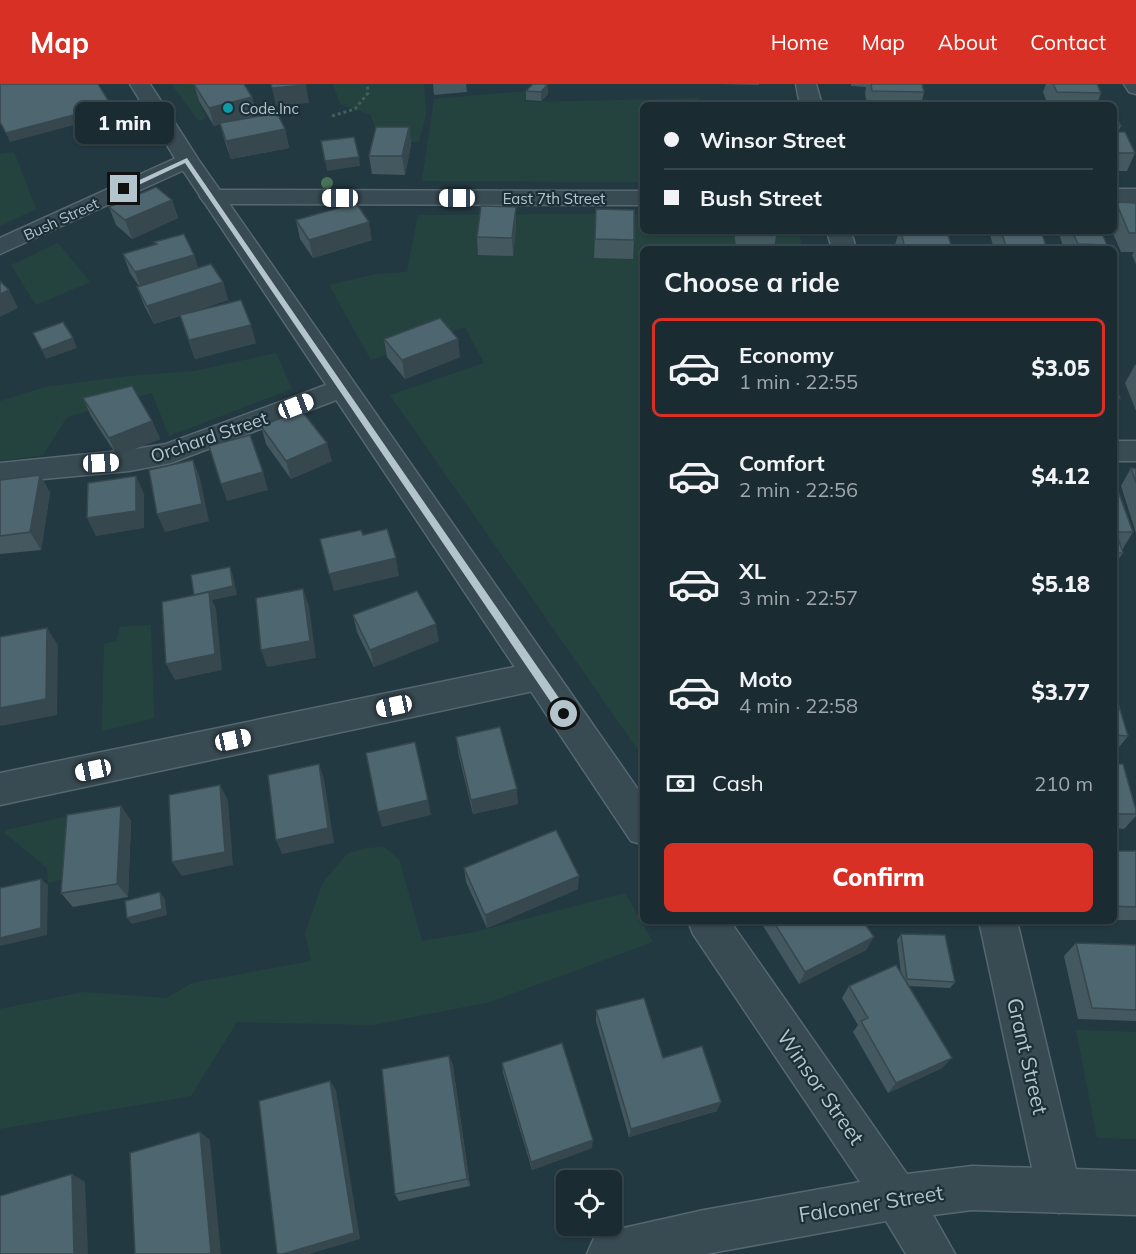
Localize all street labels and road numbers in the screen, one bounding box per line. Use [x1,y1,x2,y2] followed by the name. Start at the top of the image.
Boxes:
[503,189,605,208] street label: East 7th Street
[21,193,101,245] street label: Bush Street
[147,406,271,468] street label: Orchard Street
[1002,995,1054,1117] street label: Grant Street
[772,1025,870,1149] street label: Winsor Street
[797,1179,945,1227] street label: Falconer Street

